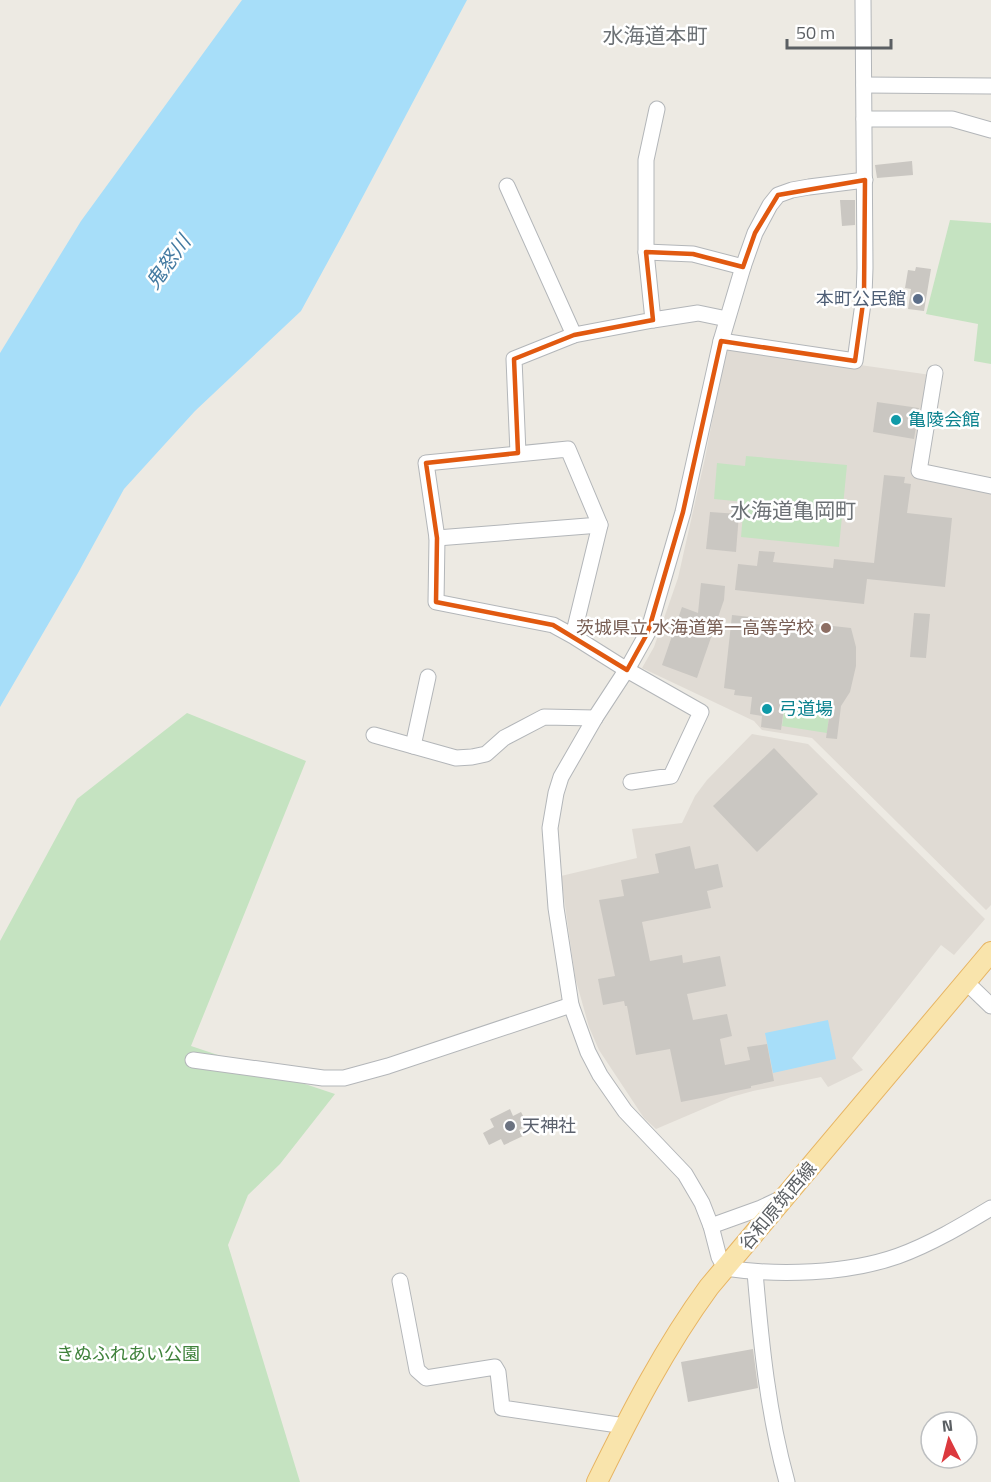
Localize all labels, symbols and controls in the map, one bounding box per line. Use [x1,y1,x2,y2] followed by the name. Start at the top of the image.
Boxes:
[787,12,890,50] scale bar
[603,19,708,51] district label: 水海道本町
[796,19,835,46] text: 50 m
[137,227,199,295] water label: 鬼怒川
[816,285,906,312] place label: 本町公民館
[911,292,925,306] marker: 本町公民館
[908,406,980,433] place label: 亀陵会館
[889,413,903,427] marker: 亀陵会館
[730,494,856,526] district label: 水海道亀岡町
[576,614,814,641] place label: 茨城県立 水海道第一高等学校
[819,621,833,635] marker: 茨城県立 水海道第一高等学校
[779,695,833,722] place label: 弓道場
[760,702,774,716] marker: 弓道場
[522,1112,576,1139] place label: 天神社
[503,1119,517,1133] marker: 天神社
[733,1156,823,1256] street label: 谷和原筑西線
[56,1340,200,1367] park label: きぬふれあい公園
[919,1410,979,1470] north arrow
[941,1413,954,1438] text: N

